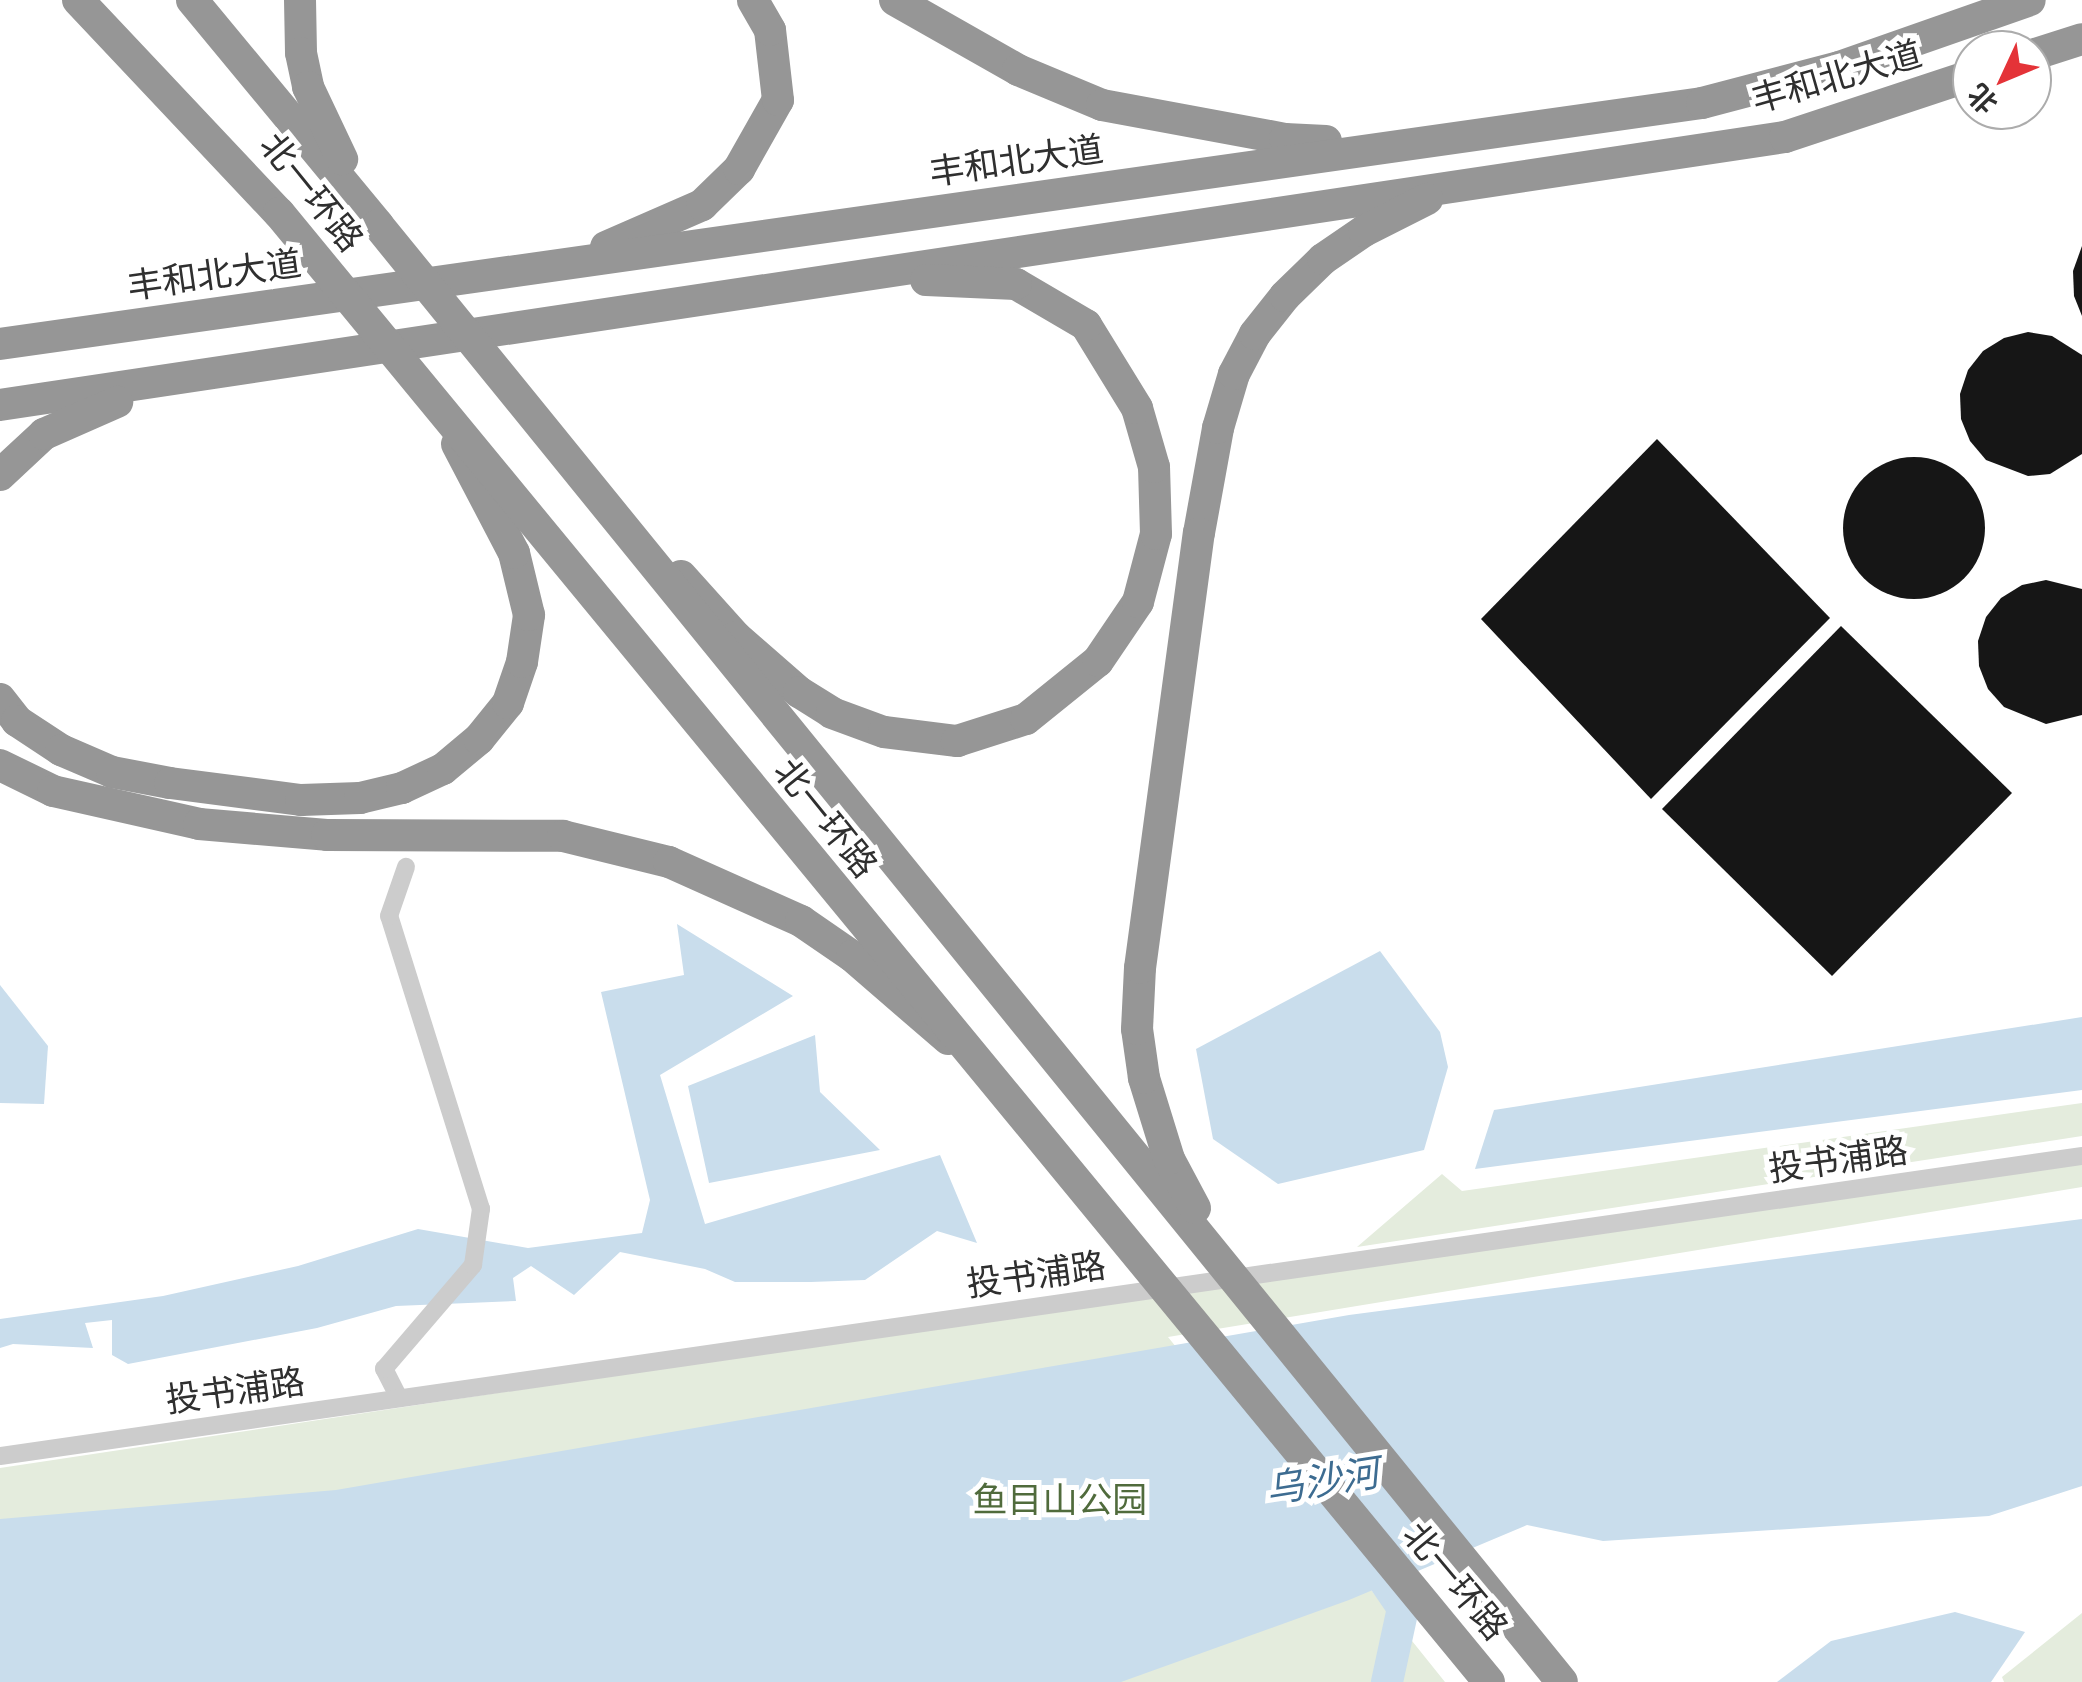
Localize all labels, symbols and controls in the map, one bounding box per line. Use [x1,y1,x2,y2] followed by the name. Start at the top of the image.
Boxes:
[1952,30,2052,130] north arrow
[1746,31,1926,119] street label: 丰和北大道
[1960,78,2004,121] text: 北
[253,123,373,259] street label: 北一环路
[926,126,1106,192] street label: 丰和北大道
[124,240,304,306] street label: 丰和北大道
[767,749,887,885] street label: 北一环路
[1766,1127,1910,1189] street label: 投书浦路
[964,1242,1108,1304] street label: 投书浦路
[163,1358,307,1420] street label: 投书浦路
[1262,1449,1382,1511] water label: 乌沙河
[973,1477,1147,1519] park label: 鱼目山公园
[1396,1513,1518,1647] street label: 北一环路

